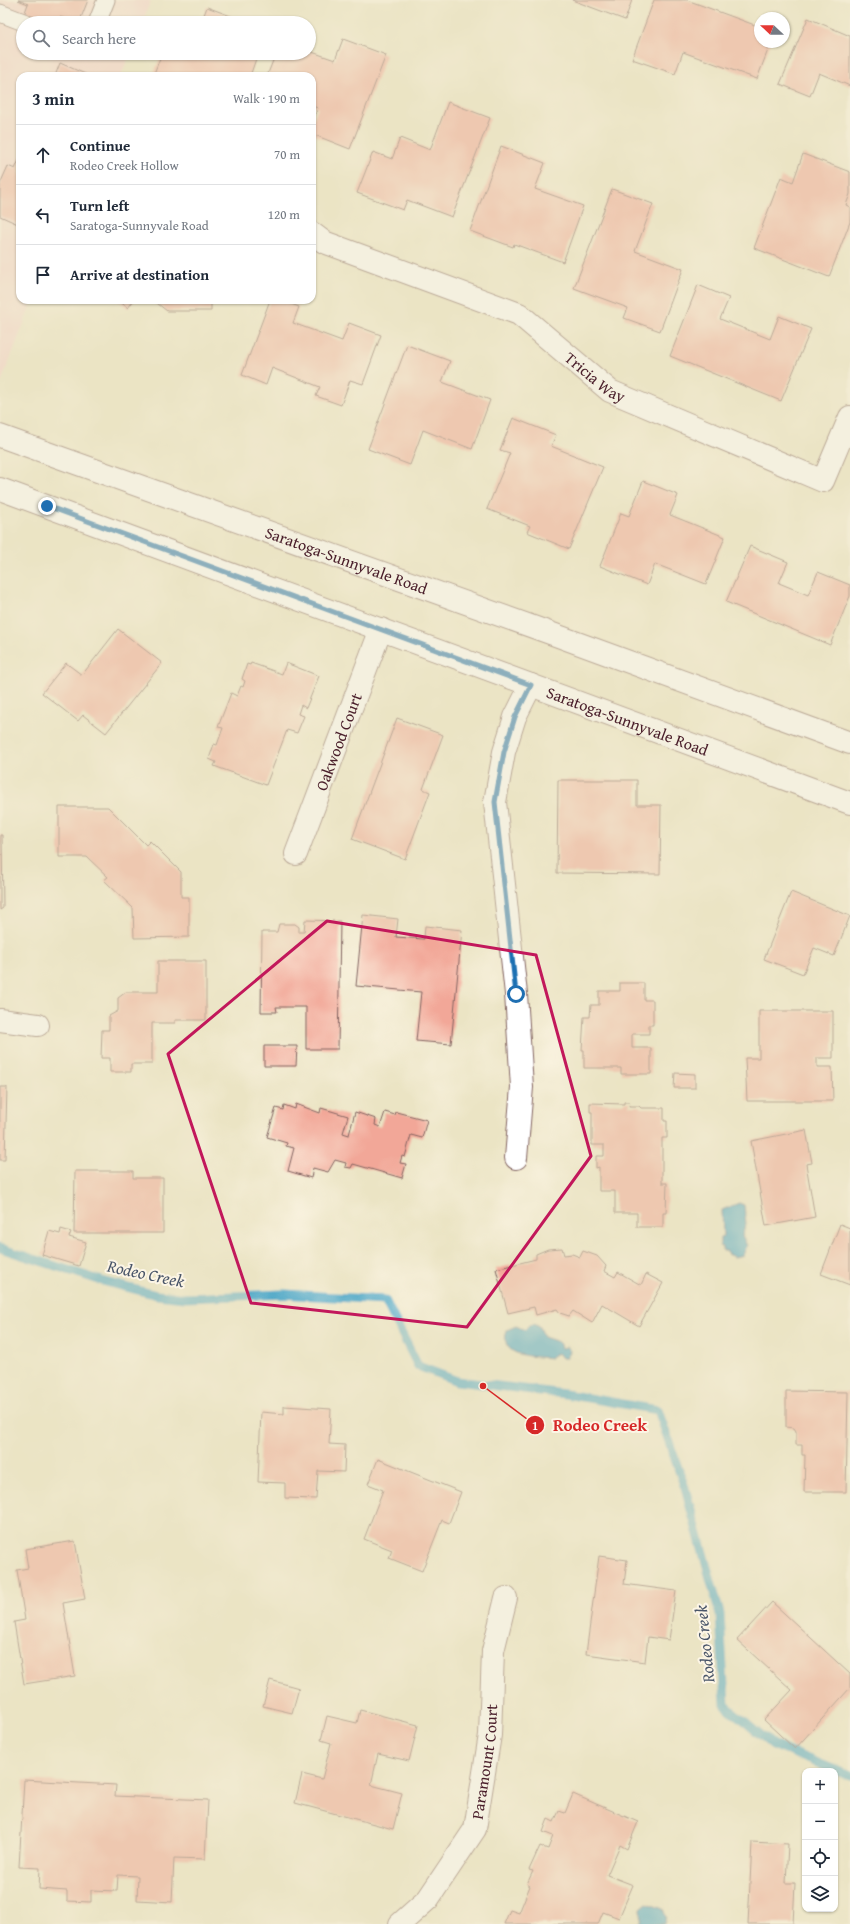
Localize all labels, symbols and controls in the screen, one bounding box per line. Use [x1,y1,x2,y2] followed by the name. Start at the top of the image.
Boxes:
[754,12,790,48] north arrow
[16,16,316,60] search box
[30,27,52,49] icon: search
[62,28,136,49] text: Search here
[32,86,74,111] text: 3 min
[233,89,300,108] text: Walk · 190 m
[70,135,131,156] text: Continue
[32,144,54,166] icon: ahead
[274,145,300,164] text: 70 m
[70,156,179,175] text: Rodeo Creek Hollow
[70,195,129,216] text: Turn left
[32,204,54,226] icon: left
[268,205,300,224] text: 120 m
[70,216,209,235] text: Saratoga-Sunnyvale Road
[32,264,54,286] icon: arrive
[70,264,209,285] text: Arrive at destination
[560,346,629,408] street label: Tricia Way
[38,497,56,515] route end
[262,520,431,600] street label: Saratoga-Sunnyvale Road
[543,680,712,762] street label: Saratoga-Sunnyvale Road
[309,689,368,794] street label: Oakwood Court
[507,985,525,1003] route start
[104,1252,187,1293] water label: Rodeo Creek
[525,1411,655,1440] callout: Rodeo Creek
[553,1412,647,1437] text: Rodeo Creek
[532,1417,538,1434] text: 1
[687,1604,721,1685] water label: Rodeo Creek
[465,1703,503,1821] street label: Paramount Court
[802,1768,838,1912] map controls
[802,1768,838,1804] button: +
[802,1804,838,1840] button: −
[802,1840,838,1876] button: locate
[802,1876,838,1912] button: layers

